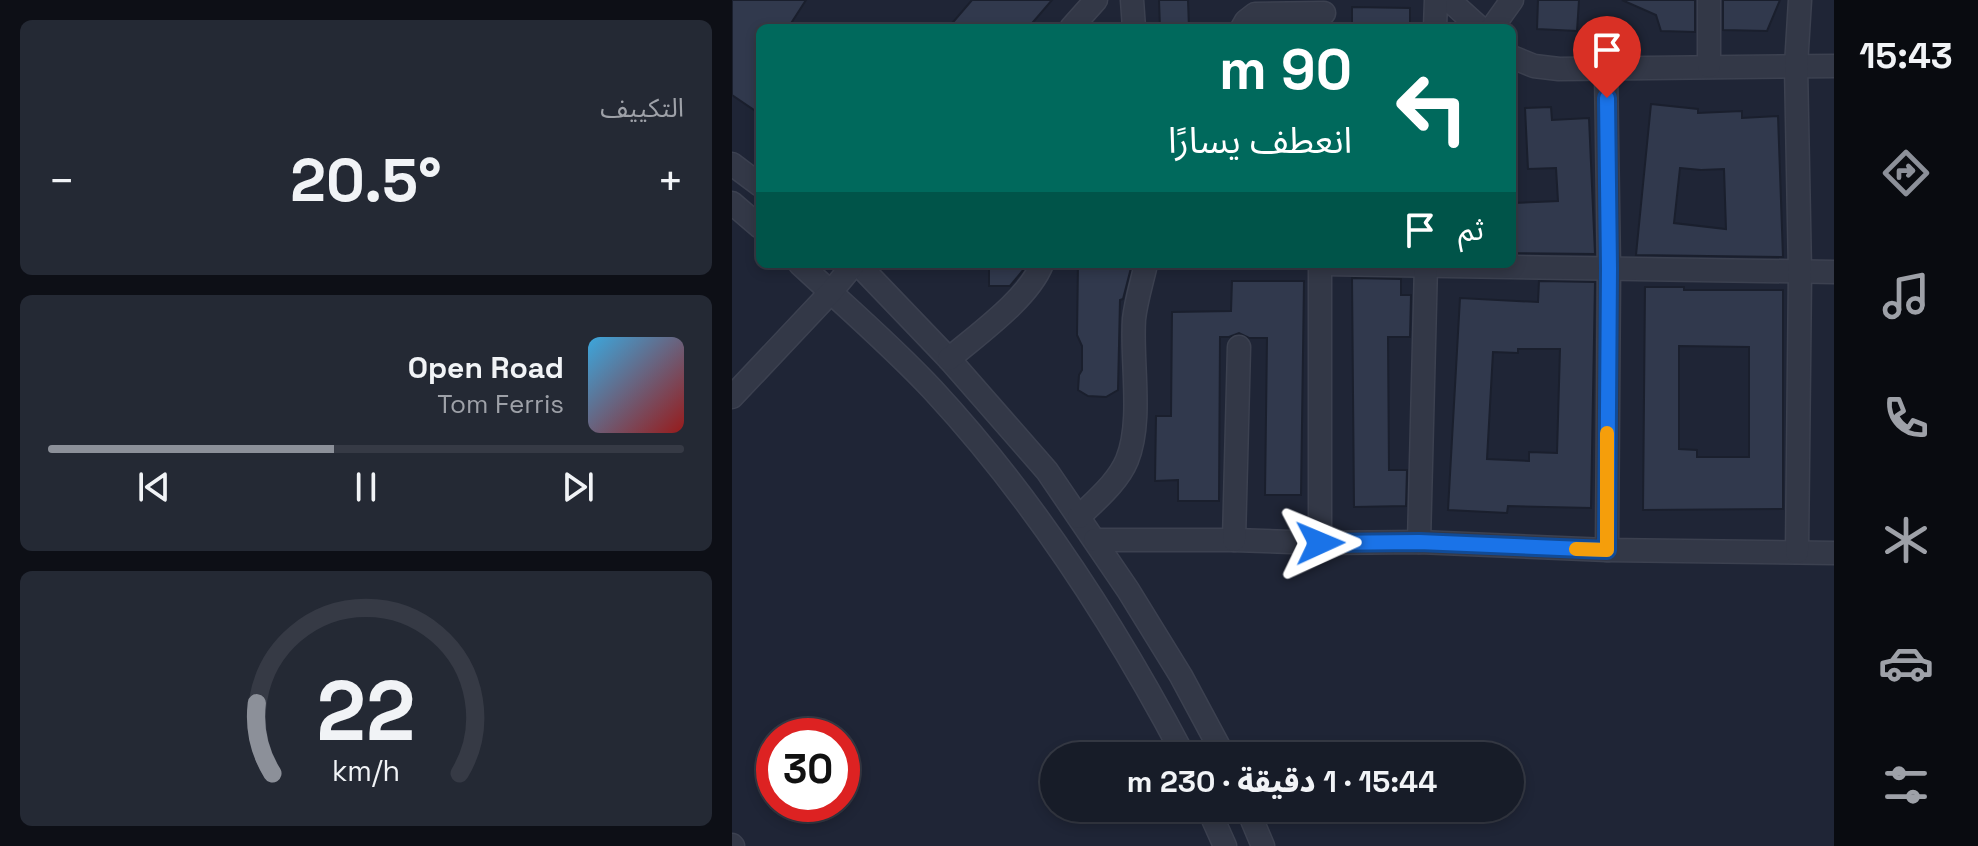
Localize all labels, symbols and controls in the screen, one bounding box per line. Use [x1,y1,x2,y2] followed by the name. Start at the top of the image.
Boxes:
[1573,16,1641,98] pin
[1585,28,1629,72] icon: arrive
[1859,33,1953,79] text: 15:43
[1219,34,1352,105] text: 90 m
[1380,56,1484,160] icon: left
[600,91,684,125] text: التكييف
[1168,118,1352,164] text: انعطف يسارًا
[290,142,442,219] text: 20.5°
[1878,145,1934,201] icon: directions
[48,153,75,209] text: −
[657,153,684,209] text: +
[1398,208,1442,252] icon: arrive
[1458,210,1484,249] text: ثم
[1878,268,1934,324] icon: music
[408,348,564,387] text: Open Road
[437,387,564,421] text: Tom Ferris
[1878,390,1934,446] icon: phone
[132,465,176,509] icon: previous
[344,465,388,509] icon: pause
[556,465,600,509] icon: next
[1278,501,1362,585] position arrow
[1878,512,1934,568] icon: climate
[1878,635,1934,691] icon: car
[317,658,415,764] text: 22
[756,718,860,822] speed limit sign: 30
[332,754,400,790] text: km/h
[1878,757,1934,813] icon: filters
[1127,762,1437,801] text: 15:44 · 1 دقيقة · 230 m

